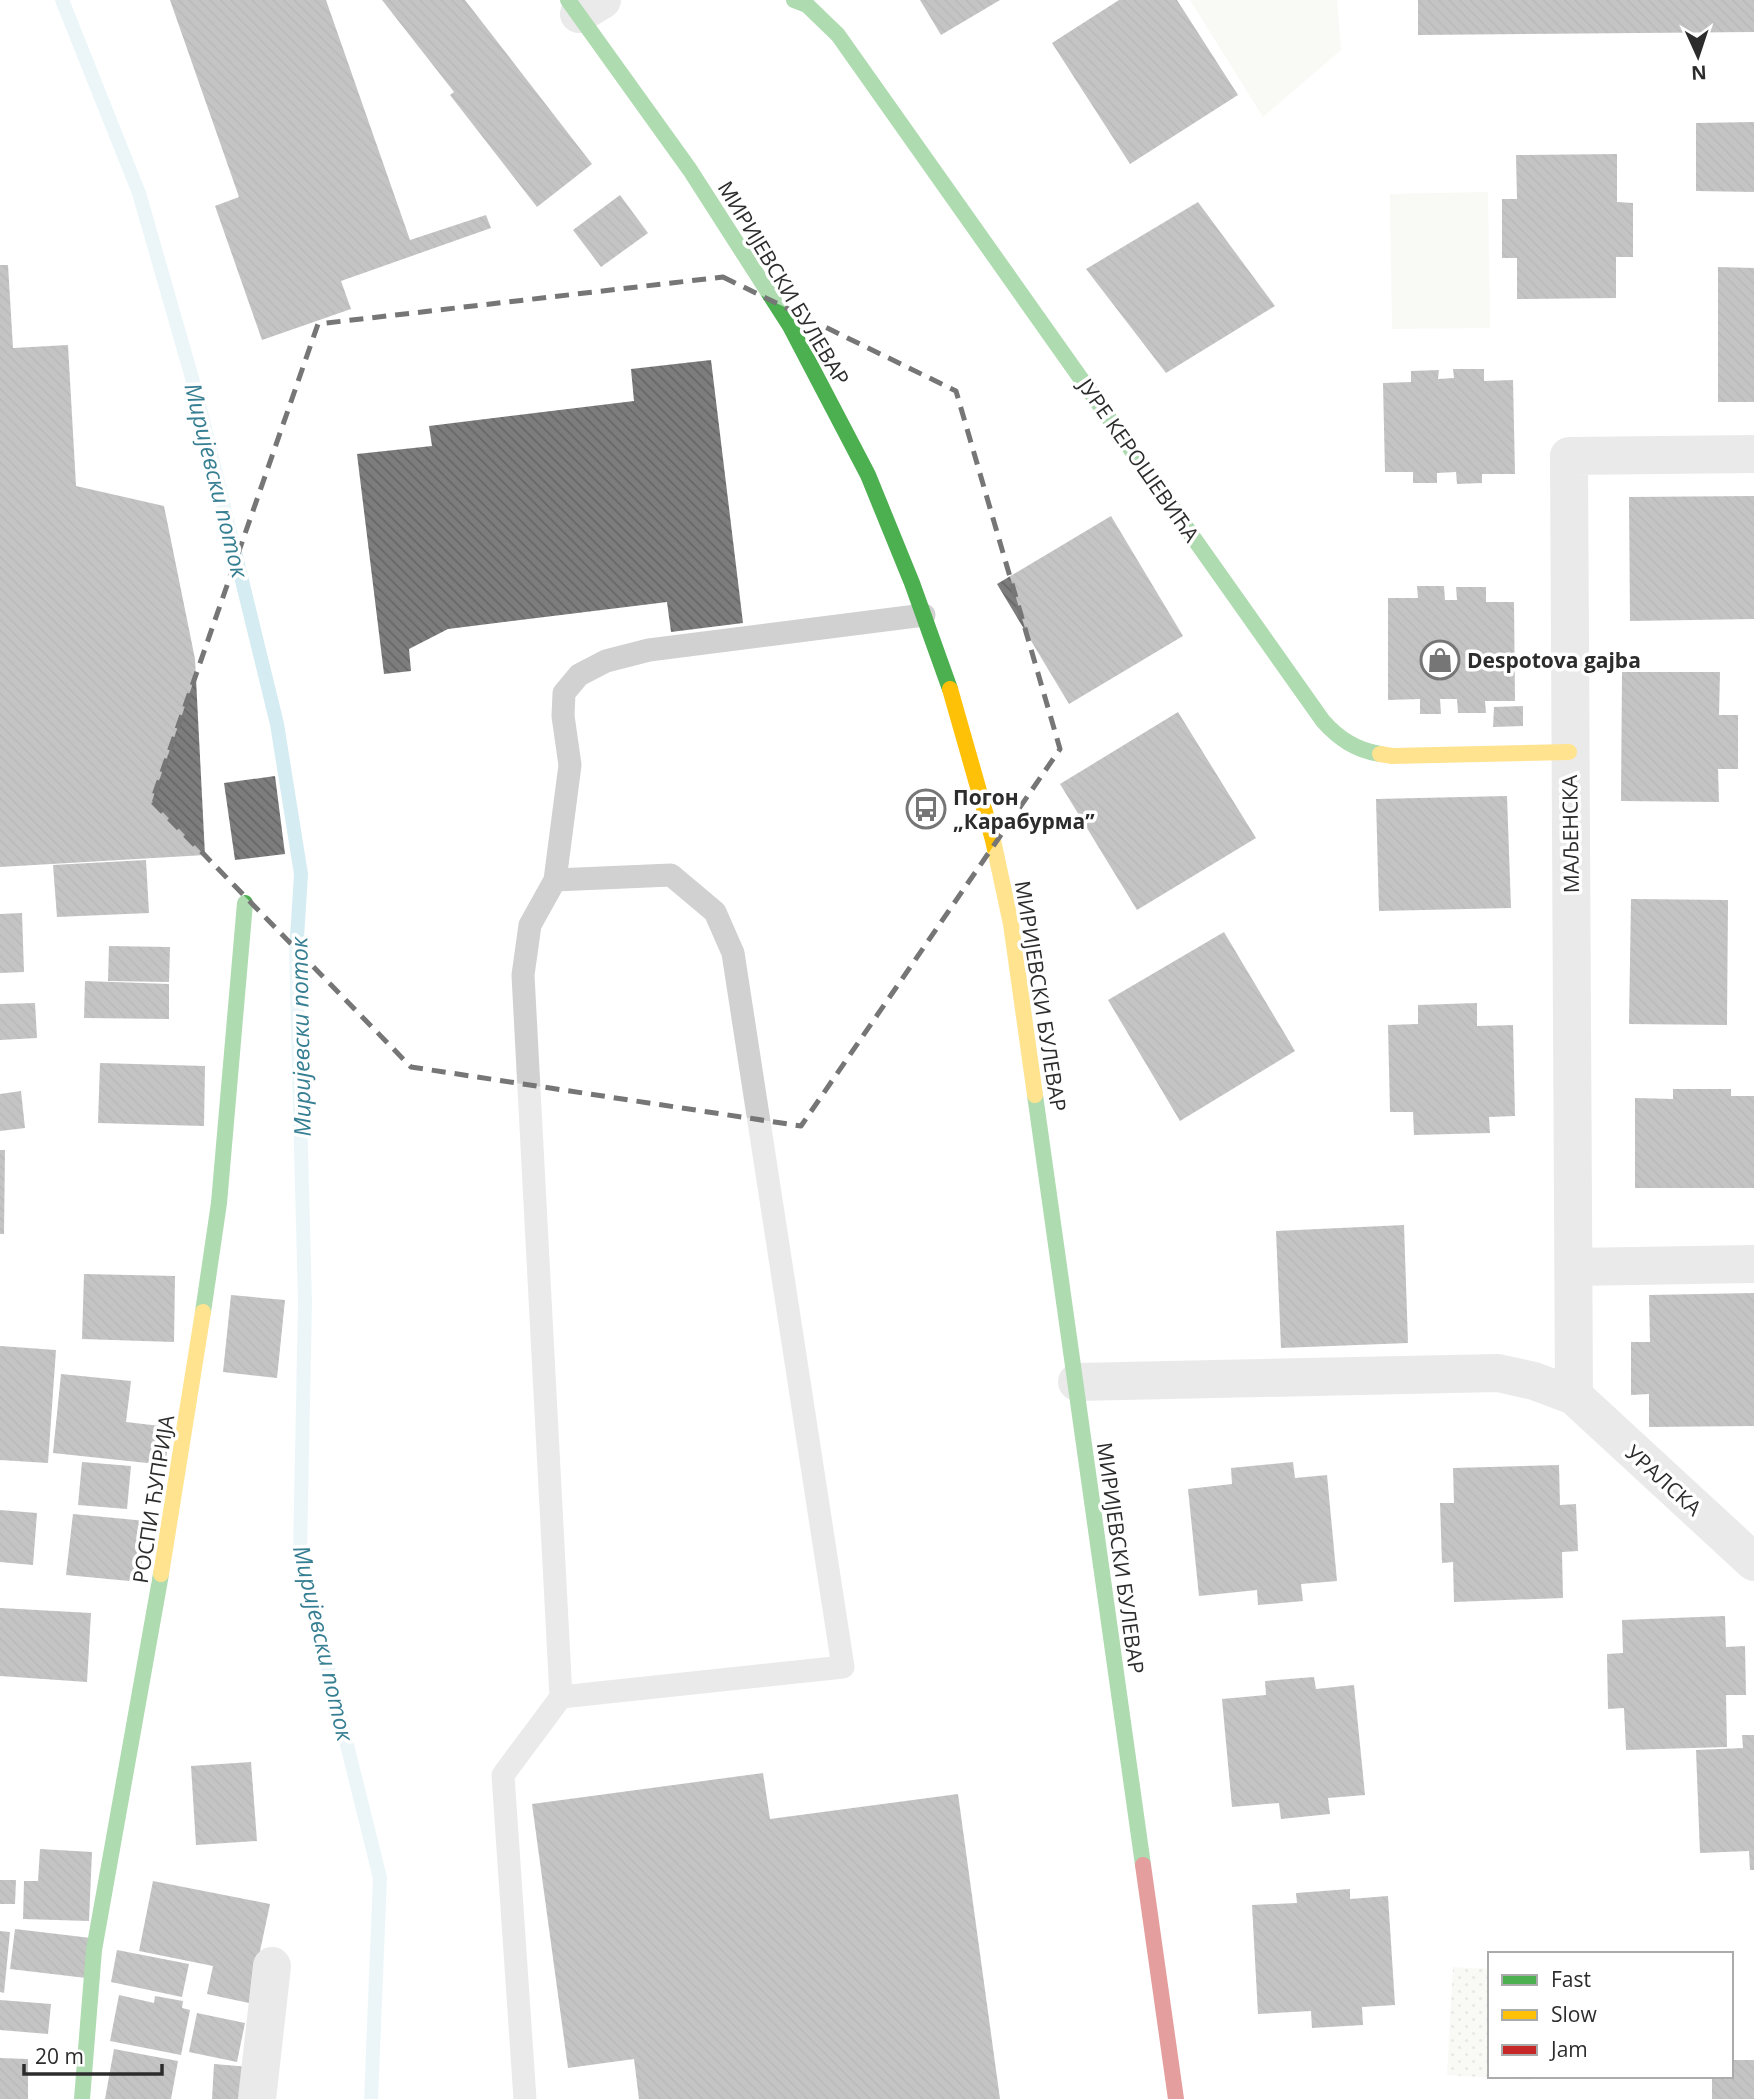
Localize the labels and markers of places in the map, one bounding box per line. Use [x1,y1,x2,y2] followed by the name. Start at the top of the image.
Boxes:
[1419,639,1461,681] shop icon: Despotova gajba
[1467,646,1641,674] place label: Despotova gajba
[953,783,1095,835] place label: Погон „Карабурма”
[905,788,947,830] bus stop icon: Погон „Карабурма”

